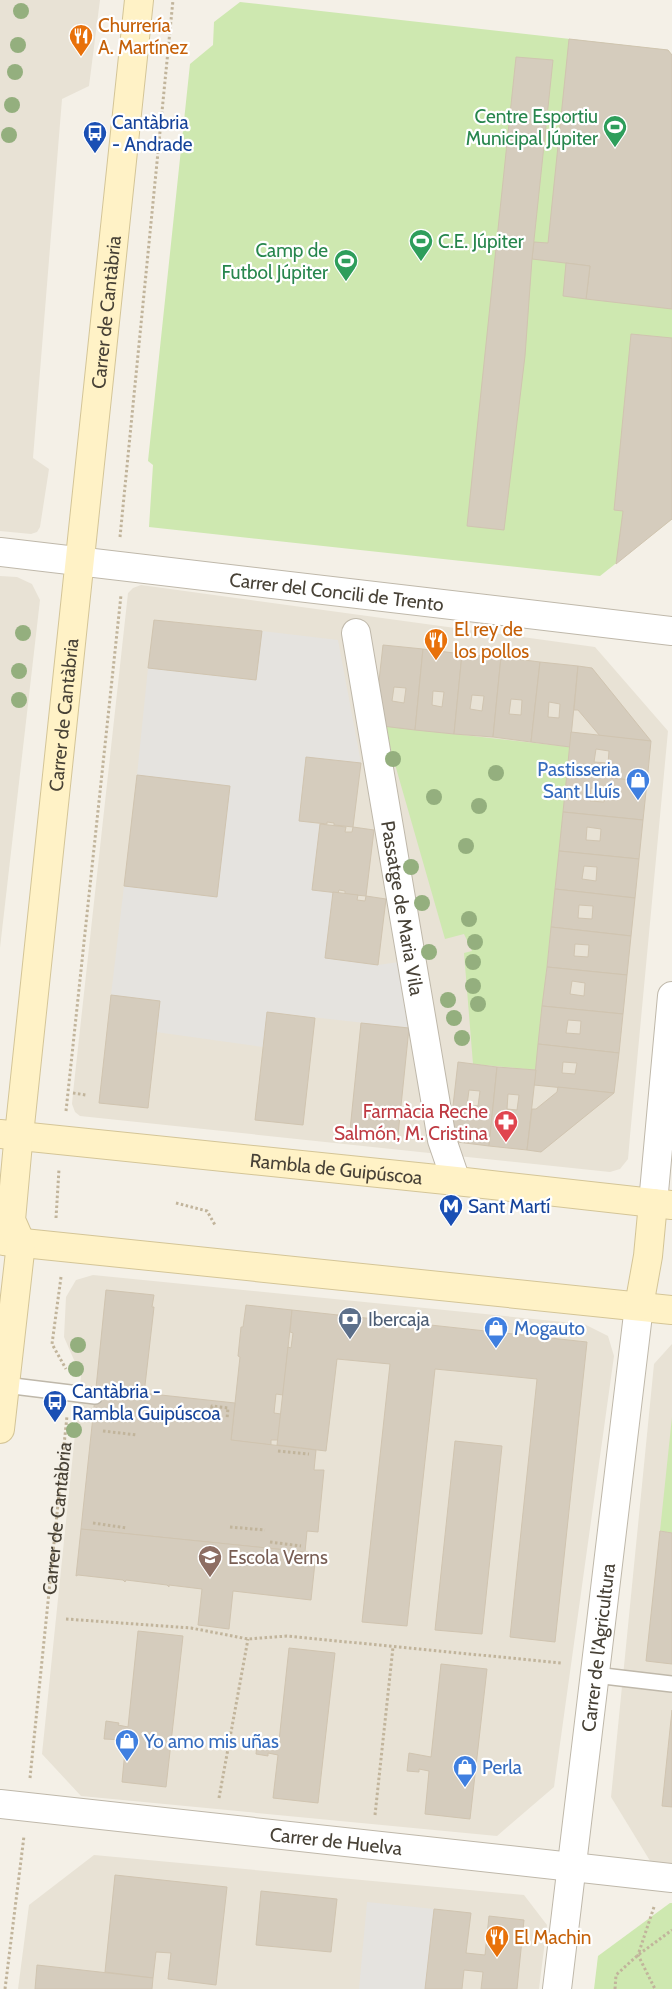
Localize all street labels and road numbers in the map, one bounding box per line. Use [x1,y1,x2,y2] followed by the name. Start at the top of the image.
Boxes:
[86,235,126,390] street label: Carrer de Cantàbria
[228,568,445,616] street label: Carrer del Concili de Trento
[44,637,83,793] street label: Carrer de Cantàbria
[377,819,429,997] street label: Passatge de Maria Vila
[249,1148,424,1189] street label: Rambla de Guipúscoa
[37,1441,76,1596] street label: Carrer de Cantàbria
[576,1562,620,1733] street label: Carrer de l'Agricultura
[269,1822,403,1860] street label: Carrer de Huelva

